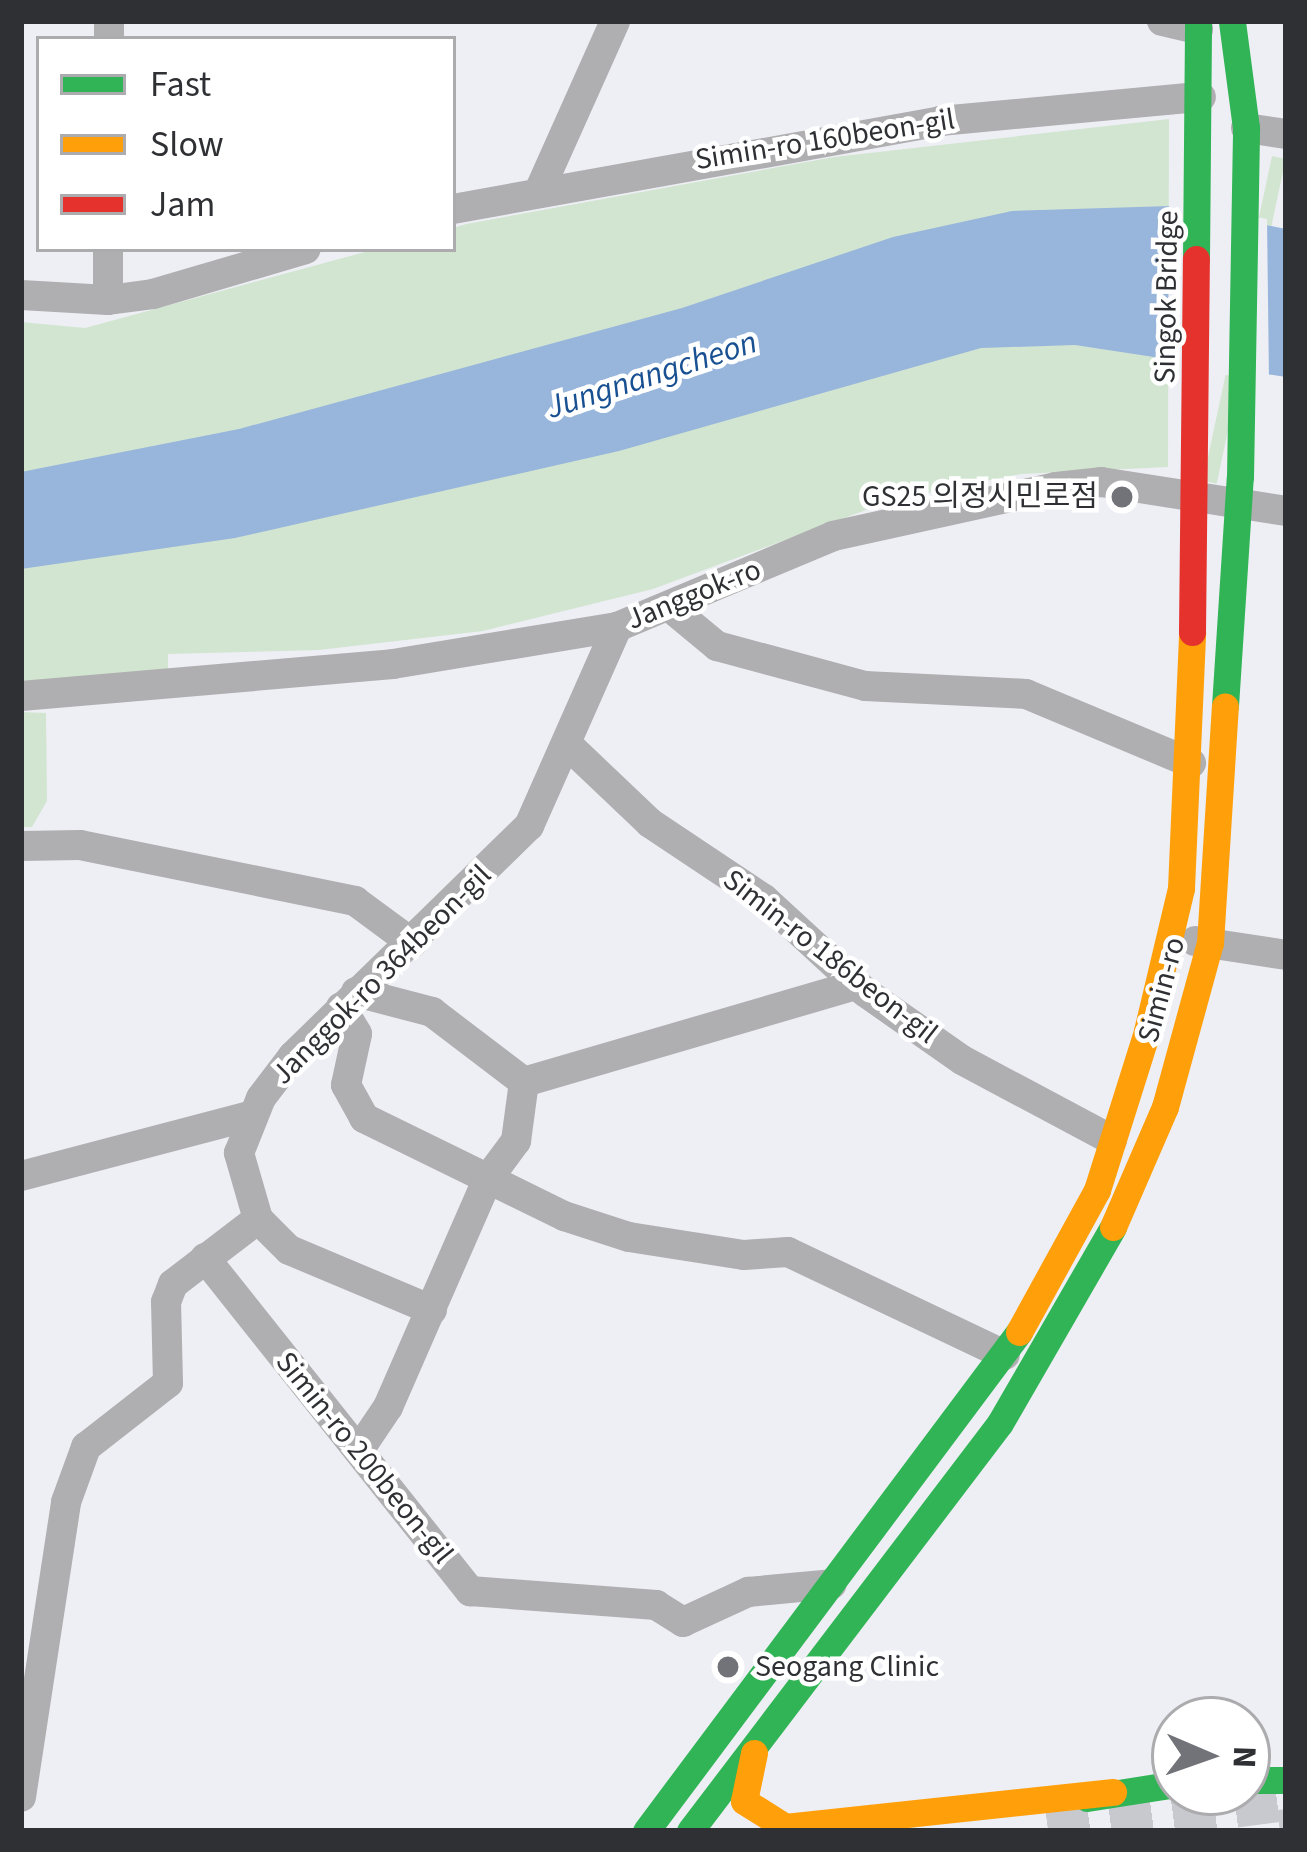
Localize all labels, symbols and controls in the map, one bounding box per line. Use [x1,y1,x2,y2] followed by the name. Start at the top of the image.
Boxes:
[36,36,456,252] legend
[150,59,211,110] text: Fast
[693,102,957,178] street label: Simin-ro 160beon-gil
[150,119,224,170] text: Slow
[150,179,215,230] text: Jam
[1147,210,1187,384] street label: Singok Bridge
[542,322,762,428] water label: Jungnangcheon
[862,479,1098,515] place label: GS25 의정시민로점
[1109,484,1135,510] marker: GS25 의정시민로점
[622,552,766,638] street label: Janggok-ro
[265,858,499,1092] street label: Janggok-ro 364beon-gil
[716,862,944,1052] street label: Simin-ro 186beon-gil
[1131,933,1193,1047] street label: Simin-ro
[268,1345,460,1571] street label: Simin-ro 200beon-gil
[755,1649,939,1685] place label: Seogang Clinic
[712,1651,744,1683] marker: Seogang Clinic
[1151,1696,1271,1816] north arrow
[1221,1745,1268,1769] text: N

